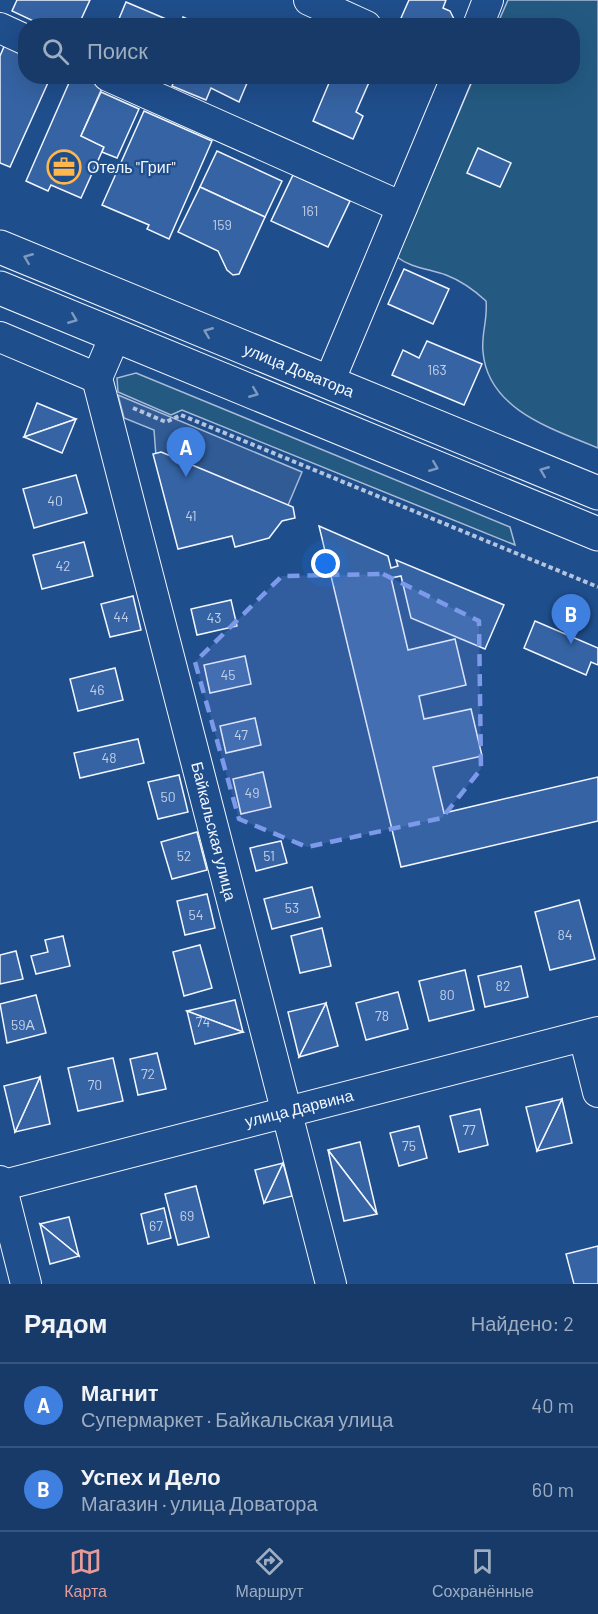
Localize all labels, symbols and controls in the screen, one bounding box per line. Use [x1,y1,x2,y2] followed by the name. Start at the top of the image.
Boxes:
[18,18,580,84] search box
[39,35,72,68] icon: search
[87,37,148,63] text: Поиск
[46,149,82,185] office icon: Отель "Григ"
[87,157,176,176] place label: Отель "Григ"
[302,202,318,219] house number: 161
[212,216,232,233] house number: 159
[23,253,34,265] one-way arrow
[67,312,78,324] one-way arrow
[204,327,215,339] one-way arrow
[241,339,357,400] street label: улица Доватора
[427,361,447,378] house number: 163
[248,386,259,398] one-way arrow
[166,428,206,477] pin: A
[428,460,439,472] one-way arrow
[539,466,550,478] one-way arrow
[47,492,63,509] house number: 40
[185,507,197,524] house number: 41
[311,549,340,578] your location
[55,557,71,574] house number: 42
[552,594,590,644] pin: B
[113,608,129,625] house number: 44
[207,609,221,626] house number: 43
[221,666,235,683] house number: 45
[90,681,104,698] house number: 46
[234,726,248,743] house number: 47
[101,749,117,766] house number: 48
[188,760,241,902] street label: Байкальская улица
[244,784,260,801] house number: 49
[160,788,176,805] house number: 50
[177,847,191,864] house number: 52
[263,847,275,864] house number: 51
[285,899,299,916] house number: 53
[189,906,203,923] house number: 54
[557,926,573,943] house number: 84
[496,977,510,994] house number: 82
[439,986,455,1003] house number: 80
[375,1007,389,1024] house number: 78
[196,1013,210,1030] house number: 74
[11,1016,36,1033] house number: 59А
[141,1065,155,1082] house number: 72
[88,1076,102,1093] house number: 70
[243,1085,355,1130] street label: улица Дарвина
[462,1121,476,1138] house number: 77
[402,1137,416,1154] house number: 75
[180,1207,194,1224] house number: 69
[149,1217,163,1234] house number: 67
[24,1307,107,1338] text: Рядом
[471,1311,574,1335] text: Найдено: 2
[81,1379,159,1405] text: Магнит
[37,1393,50,1417] text: A
[531,1393,574,1417] text: 40 m
[81,1407,393,1431] text: Супермаркет · Байкальская улица
[81,1463,221,1489] text: Успех и Дело
[37,1477,50,1501] text: B
[532,1477,574,1501] text: 60 m
[81,1491,318,1515] text: Магазин · улица Доватора
[64,1545,107,1601] tab: Карта
[235,1545,304,1601] tab: Маршрут
[432,1545,534,1601] tab: Сохранённые

